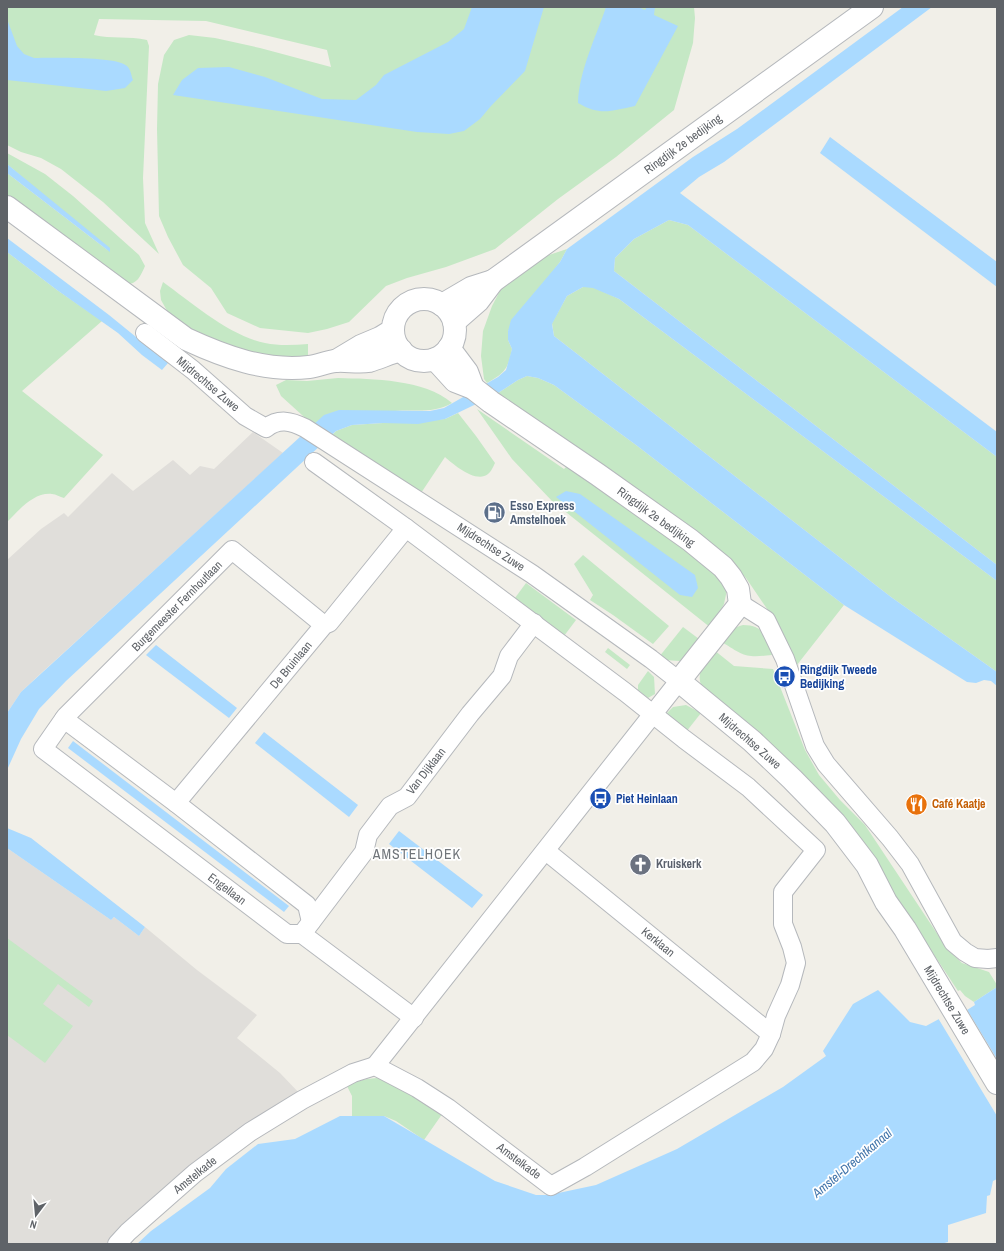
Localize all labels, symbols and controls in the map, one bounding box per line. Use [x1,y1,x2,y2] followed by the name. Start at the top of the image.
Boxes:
[641,110,726,178] street label: Ringdijk 2e bedijking
[173,353,243,415] street label: Mijdrechtse Zuwe
[614,483,699,551] street label: Ringdijk 2e bedijking
[510,498,575,528] place label: Esso Express Amstelhoek
[482,500,508,526] fuel station icon: Esso Express Amstelhoek
[454,519,528,575] street label: Mijdrechtse Zuwe
[128,557,226,655] street label: Burgemeester Fernhoutlaan
[266,638,316,692] street label: De Bruinlaan
[800,662,877,692] place label: Ringdijk Tweede Bedijking
[771,664,797,690] bus stop icon: Ringdijk Tweede Bedijking
[715,709,785,773] street label: Mijdrechtse Zuwe
[403,744,449,798] street label: Van Dijklaan
[587,786,613,812] bus stop icon: Piet Heinlaan
[616,791,678,807] place label: Piet Heinlaan
[904,791,930,817] restaurant icon: Café Kaatje
[932,796,986,812] place label: Café Kaatje
[372,845,461,863] district label: AMSTELHOEK
[628,851,654,877] church icon: Kruiskerk
[656,856,702,872] place label: Kruiskerk
[205,869,249,909] street label: Engellaan
[638,924,678,960] street label: Kerklaan
[920,963,974,1037] street label: Mijdrechtse Zuwe
[808,1124,896,1202] water label: Amstel-Drechtkanaal
[493,1139,544,1183] street label: Amstelkade
[169,1153,220,1198] street label: Amstelkade
[16,1195,56,1235] north arrow
[28,1217,38,1232] text: N

